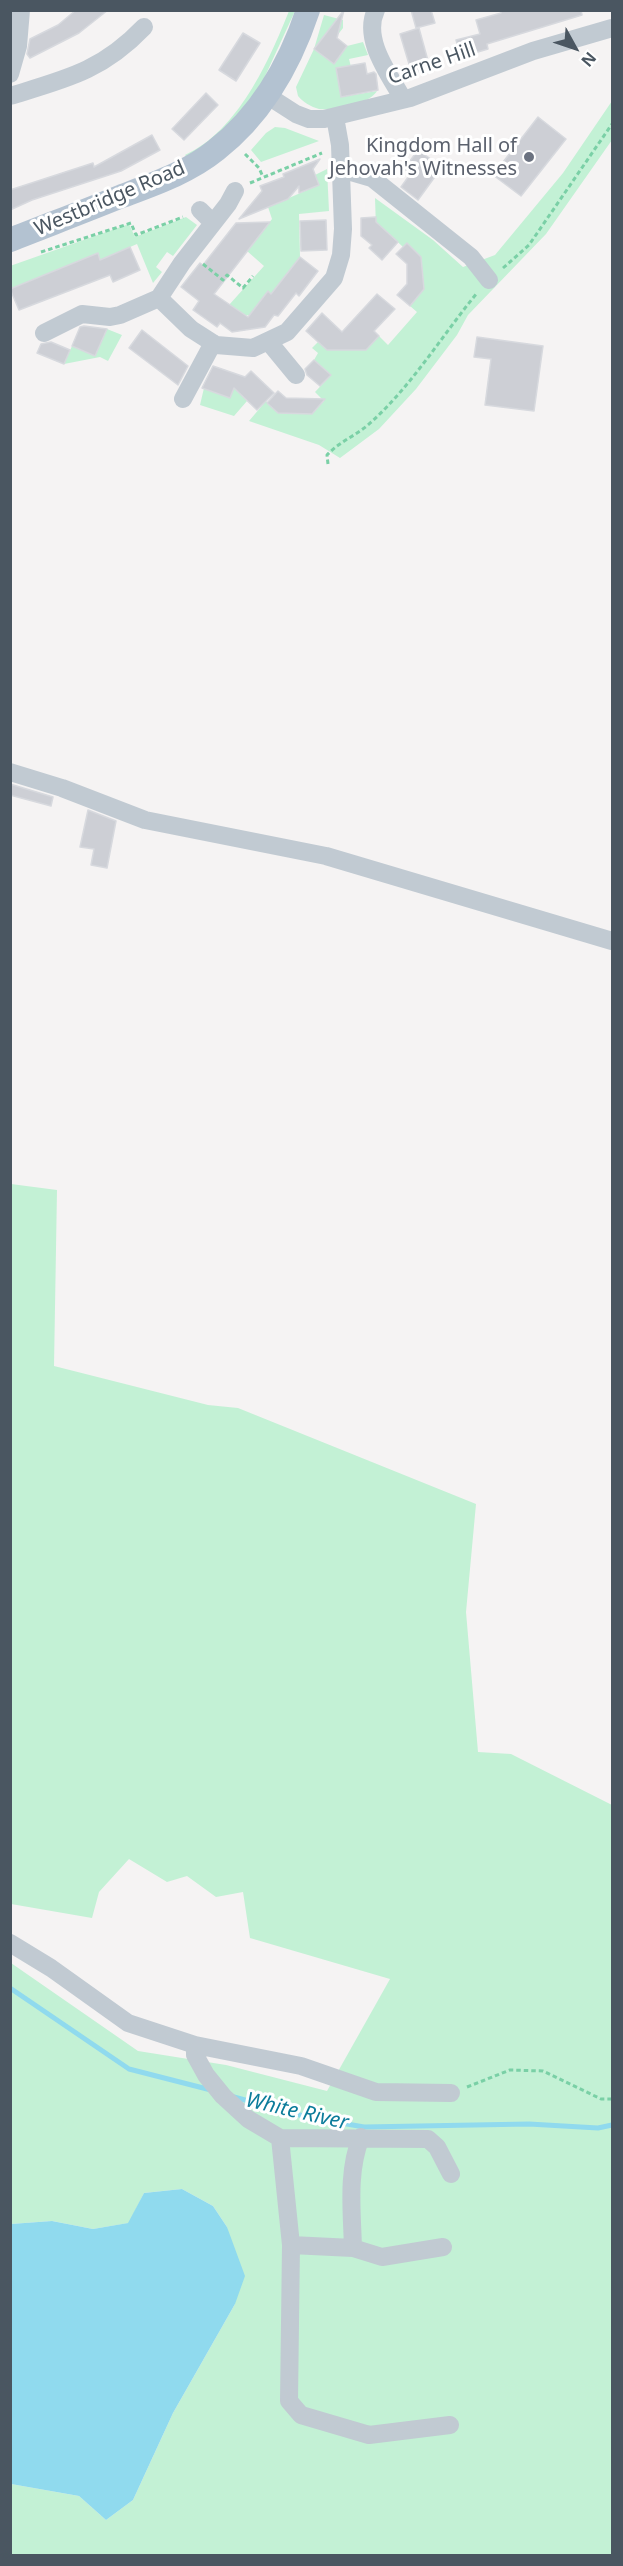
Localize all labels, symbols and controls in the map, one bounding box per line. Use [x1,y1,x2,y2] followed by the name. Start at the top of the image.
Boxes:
[545,18,605,78] north arrow
[385,38,479,90] street label: Carne Hill
[576,48,601,72] text: N
[329,134,517,181] place label: Kingdom Hall of Jehovah's Witnesses
[522,150,536,164] marker: Kingdom Hall of Jehovah's Witnesses
[31,156,189,242] street label: Westbridge Road
[243,2088,351,2136] water label: White River

